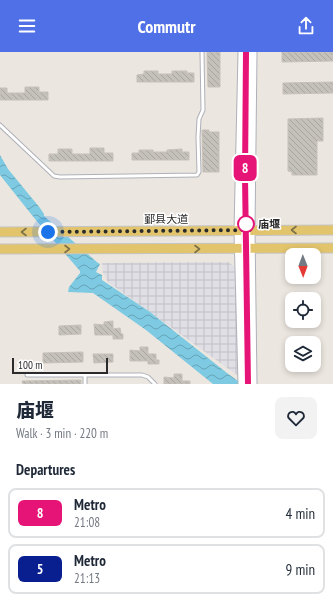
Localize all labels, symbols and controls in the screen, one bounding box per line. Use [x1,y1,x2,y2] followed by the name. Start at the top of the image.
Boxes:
[16,15,38,37] icon: menu
[137,15,196,38] text: Commutr
[295,15,317,37] icon: share
[232,155,258,181] line badge: 8
[242,159,248,177] text: 8
[144,212,188,226] street label: 鄞县大道
[237,215,255,233] marker: 庙堰
[258,217,280,231] place label: 庙堰
[38,222,58,242] your location
[291,226,297,234] one-way arrow
[21,228,27,236] one-way arrow
[64,245,70,253] one-way arrow
[194,245,200,253] one-way arrow
[285,248,321,284] north arrow
[285,248,321,372] map controls
[285,292,321,328] button: locate
[285,336,321,372] button: layers
[12,356,108,375] scale bar
[18,358,42,372] text: 100 m
[275,397,317,439] button: heart
[16,398,54,422] text: 庙堰
[16,425,108,442] text: Walk · 3 min · 220 m
[16,460,75,479] text: Departures
[74,495,106,514] text: Metro
[37,504,43,522] text: 8
[285,504,315,523] text: 4 min
[74,514,100,531] text: 21:08
[74,551,106,570] text: Metro
[37,560,43,578] text: 5
[285,560,315,579] text: 9 min
[74,570,100,587] text: 21:13

